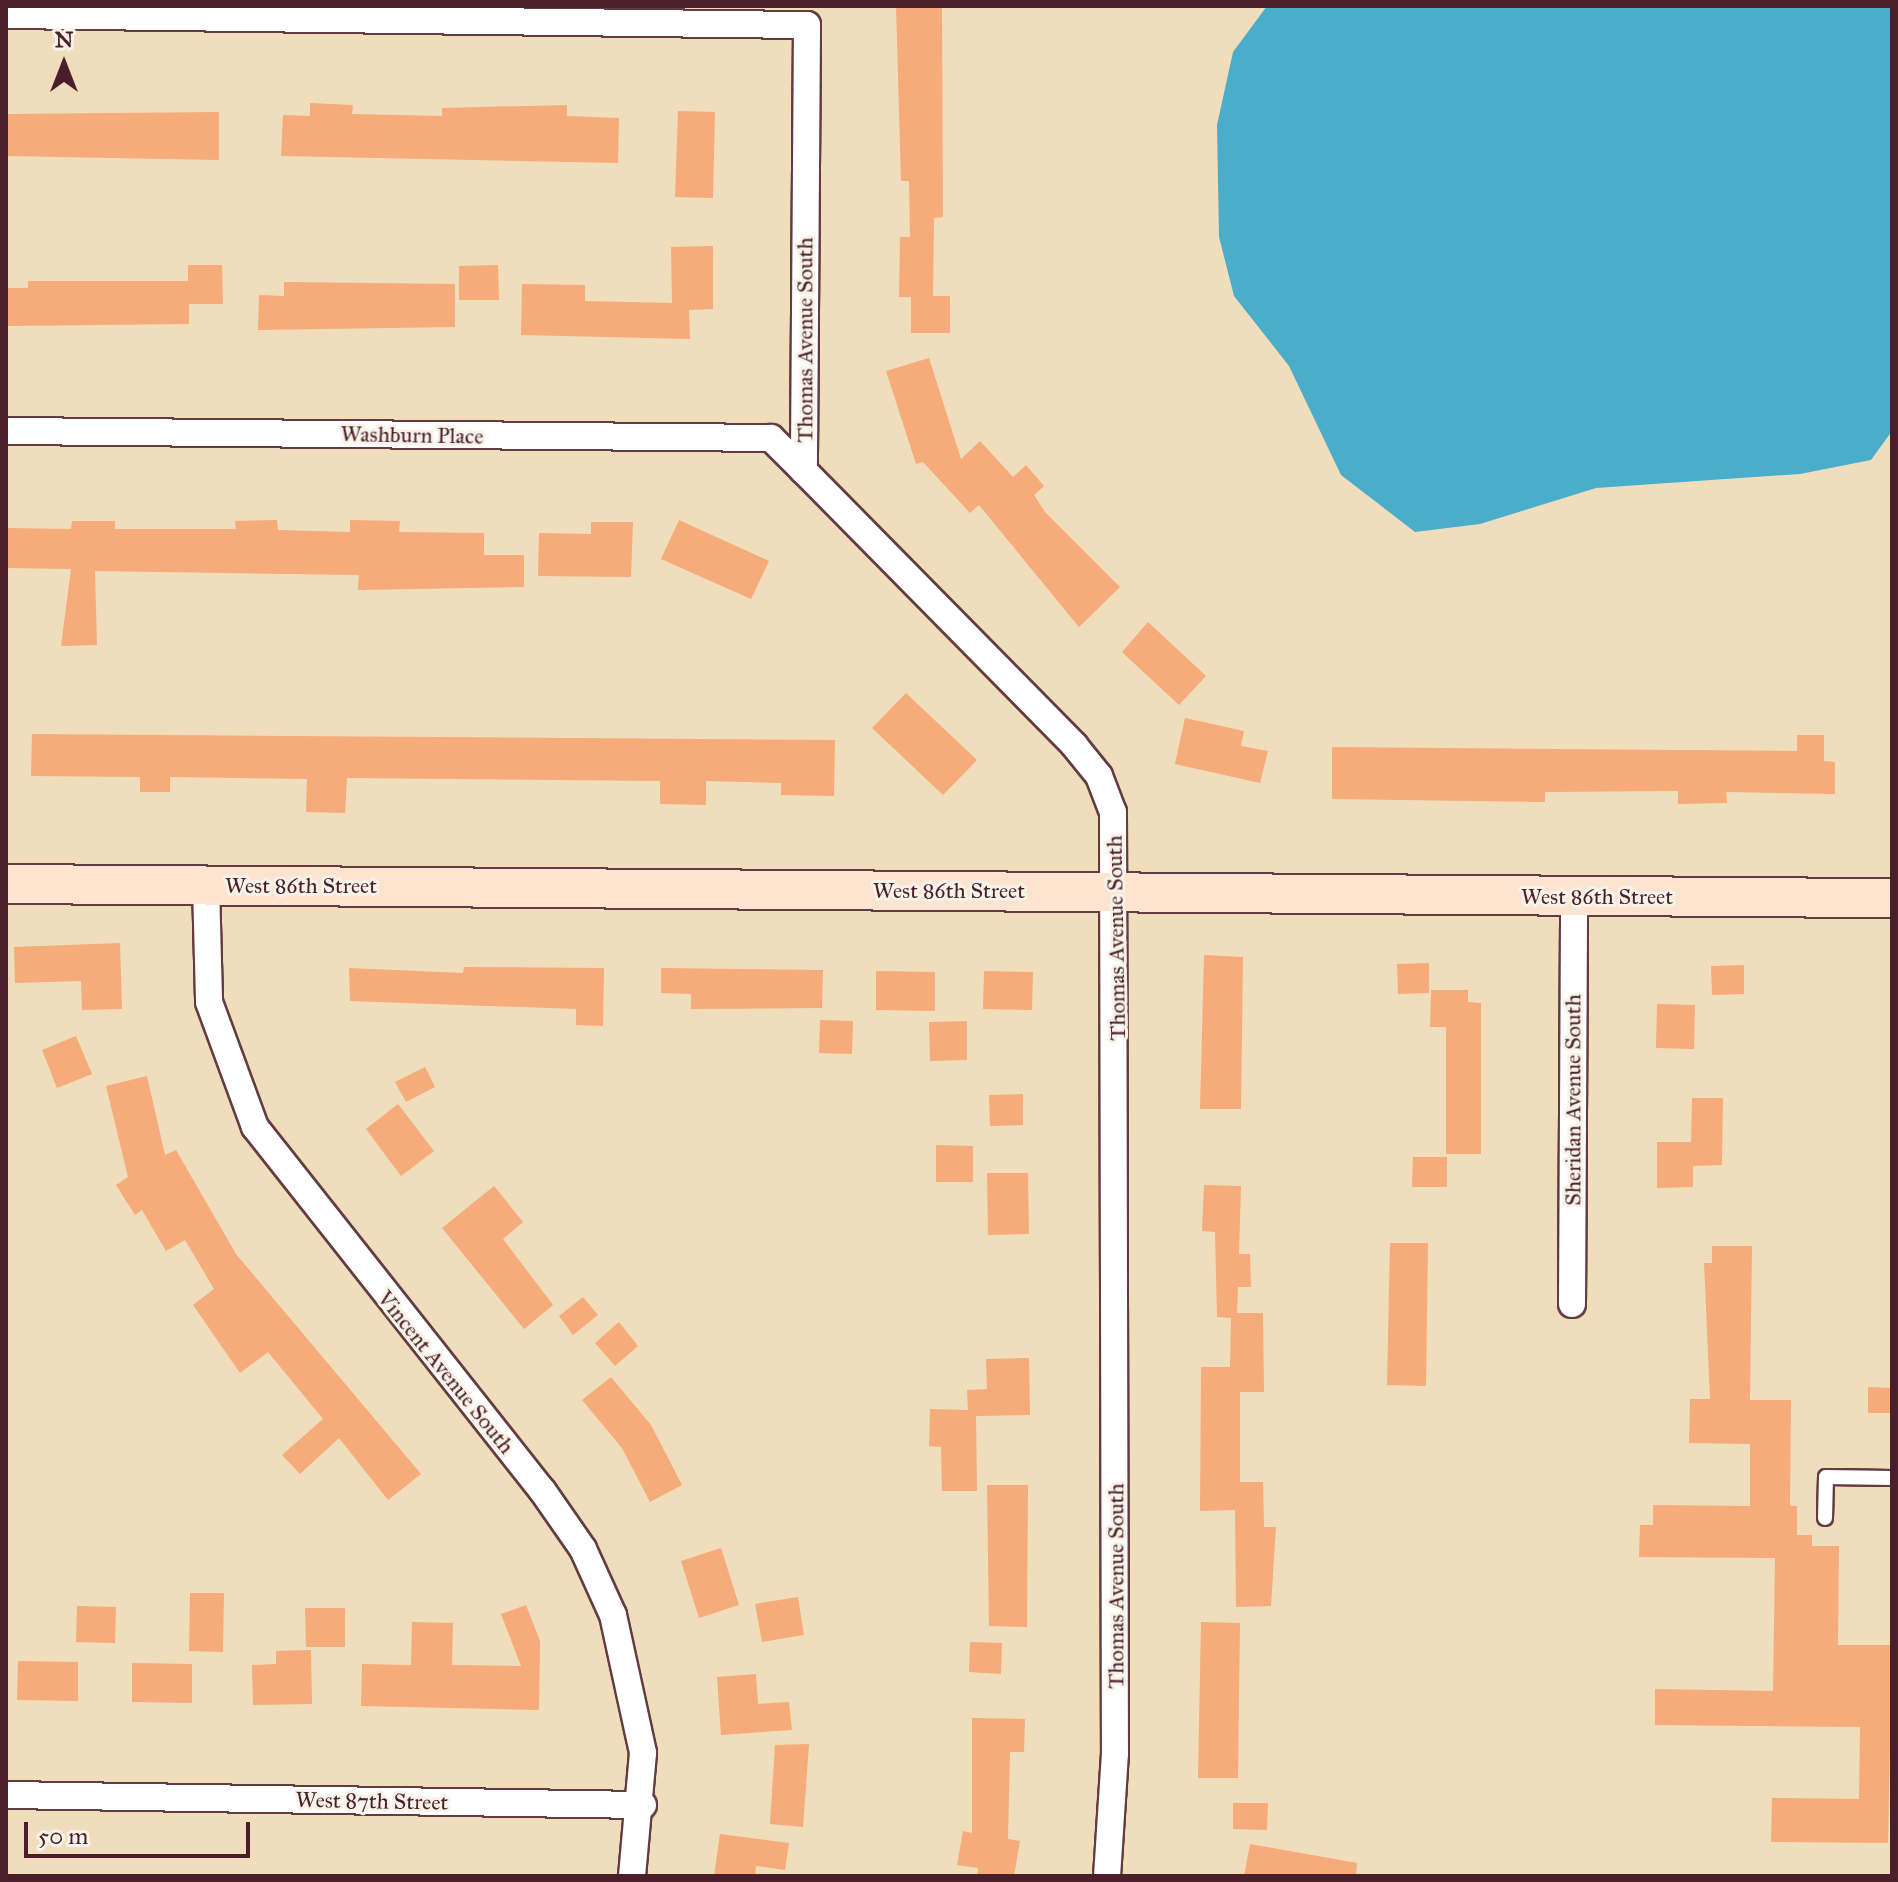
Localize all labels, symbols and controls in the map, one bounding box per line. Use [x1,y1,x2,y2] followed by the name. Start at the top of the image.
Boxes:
[24,24,104,104] north arrow
[55,26,73,53] text: N
[792,237,818,443] street label: Thomas Avenue South
[340,421,484,449] street label: Washburn Place
[1101,835,1131,1041] street label: Thomas Avenue South
[225,873,377,899] street label: West 86th Street
[873,878,1025,904] street label: West 86th Street
[1521,884,1673,910] street label: West 86th Street
[1560,994,1586,1206] street label: Sheridan Avenue South
[372,1285,520,1459] street label: Vincent Avenue South
[1103,1483,1129,1689] street label: Thomas Avenue South
[296,1786,448,1816] street label: West 87th Street
[28,1806,254,1856] scale bar
[38,1821,88,1851] text: 50 m

